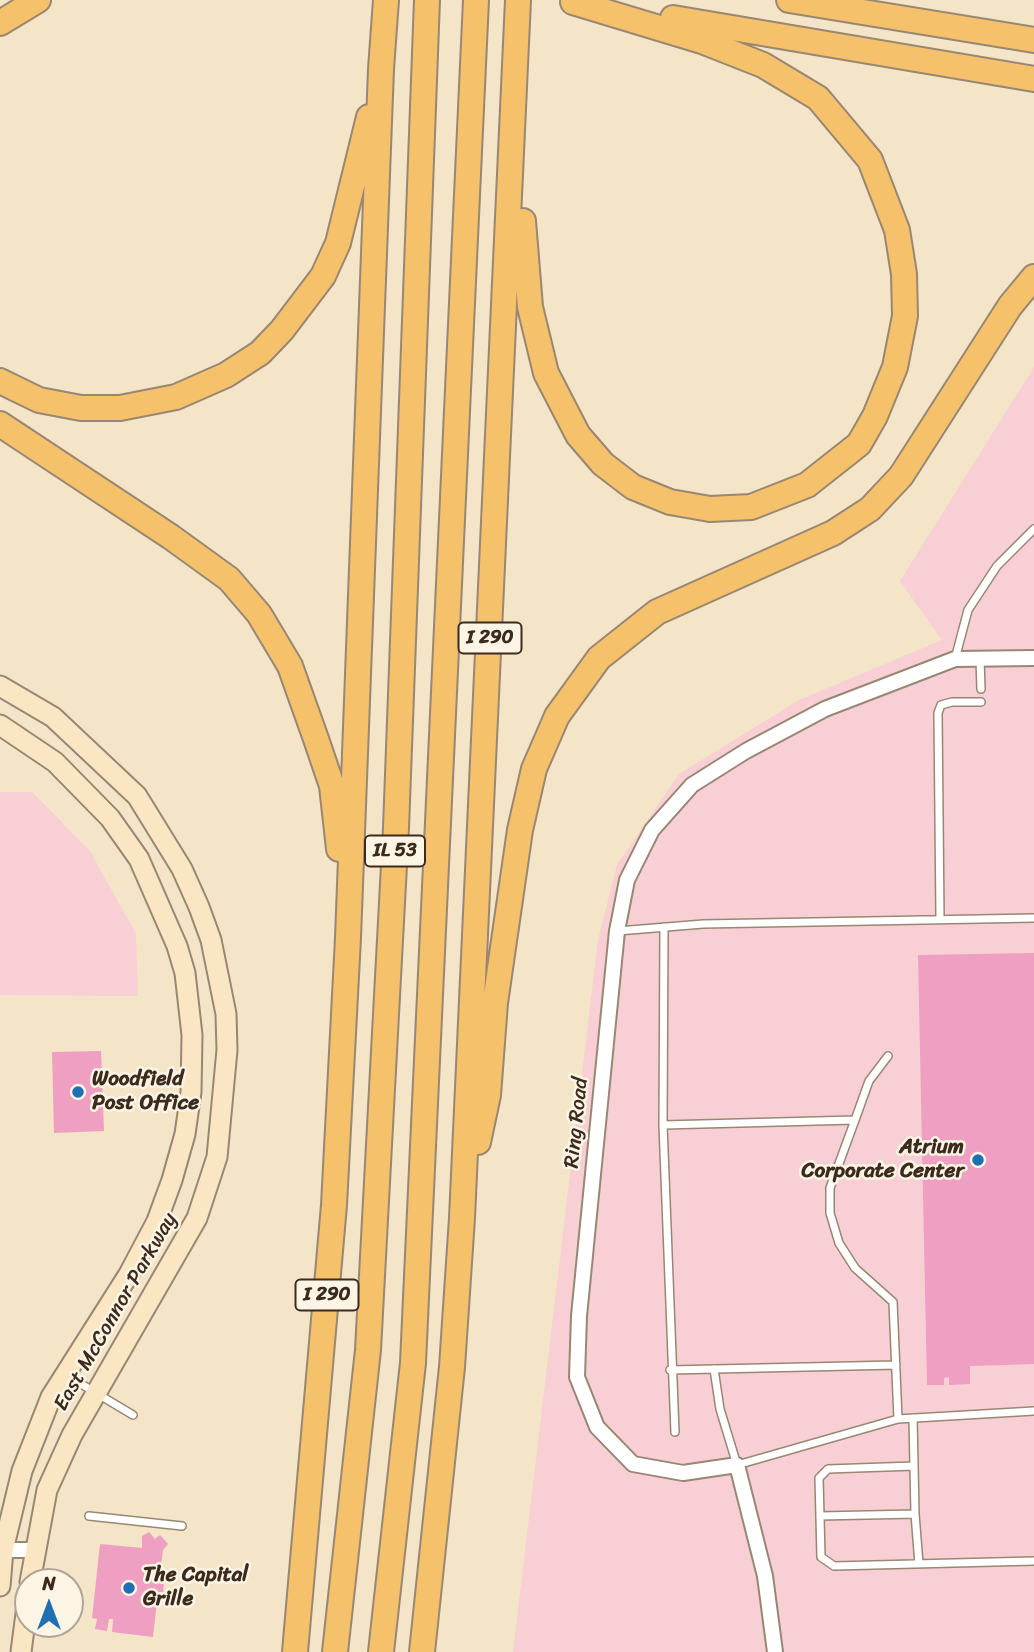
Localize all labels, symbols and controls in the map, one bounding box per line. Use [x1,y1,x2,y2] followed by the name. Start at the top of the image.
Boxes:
[458,622,522,653] road number: I 290
[365,836,425,866] road number: IL 53
[92,1067,199,1117] place label: Woodfield Post Office
[560,1076,594,1170] street label: Ring Road
[70,1084,86,1100] marker: Woodfield Post Office
[801,1135,964,1185] place label: Atrium Corporate Center
[970,1152,986,1168] marker: Atrium Corporate Center
[49,1209,183,1415] street label: East McConnor Parkway
[296,1280,358,1310] road number: I 290
[143,1563,248,1613] place label: The Capital Grille
[42,1567,56,1600] text: N
[14,1568,84,1638] north arrow
[121,1580,137,1596] marker: The Capital Grille

